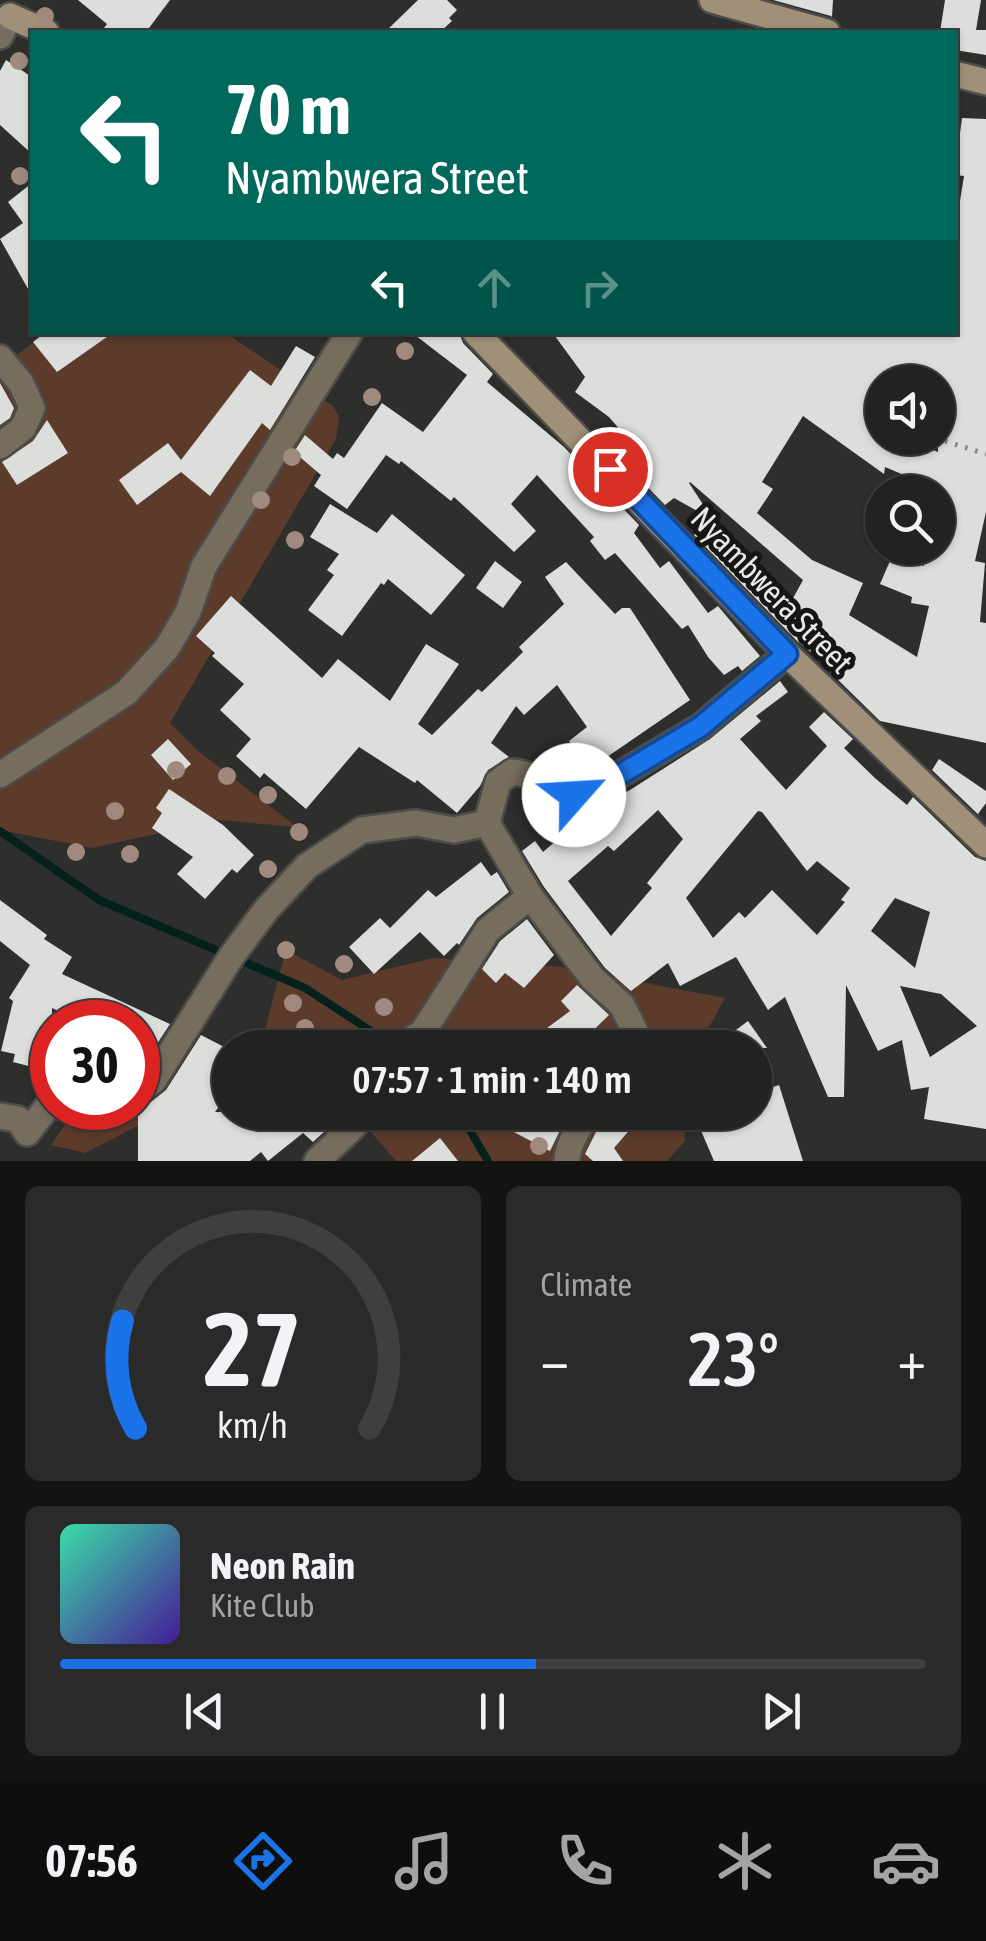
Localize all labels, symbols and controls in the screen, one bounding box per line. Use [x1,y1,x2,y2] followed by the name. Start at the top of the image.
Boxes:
[225,69,351,149] text: 70 m
[60,70,190,200] icon: left
[225,152,529,204] text: Nyambwera Street
[362,260,417,315] icon: left
[467,260,522,315] icon: ahead
[572,260,627,315] icon: right
[865,365,955,565] map controls
[865,365,955,455] button: sound
[568,427,653,512] pin
[583,442,638,497] icon: arrive
[865,475,955,565] button: search
[684,499,860,681] street label: Nyambwera Street
[522,743,626,847] position arrow
[30,1000,160,1130] speed limit sign: 30
[352,1058,632,1101] text: 07:57 · 1 min · 140 m
[541,1266,632,1303] text: Climate
[204,1289,302,1408] text: 27
[688,1316,779,1402] text: 23°
[541,1328,569,1391] text: −
[897,1328,926,1391] text: +
[217,1405,288,1446] text: km/h
[210,1544,355,1587] text: Neon Rain
[210,1587,314,1624] text: Kite Club
[177,1684,232,1739] icon: previous
[465,1684,520,1739] icon: pause
[754,1684,809,1739] icon: next
[228,1826,298,1896] icon: directions
[389,1826,459,1896] icon: music
[550,1826,620,1896] icon: phone
[710,1826,780,1896] icon: climate
[871,1826,941,1896] icon: car
[45,1835,138,1887] text: 07:56

